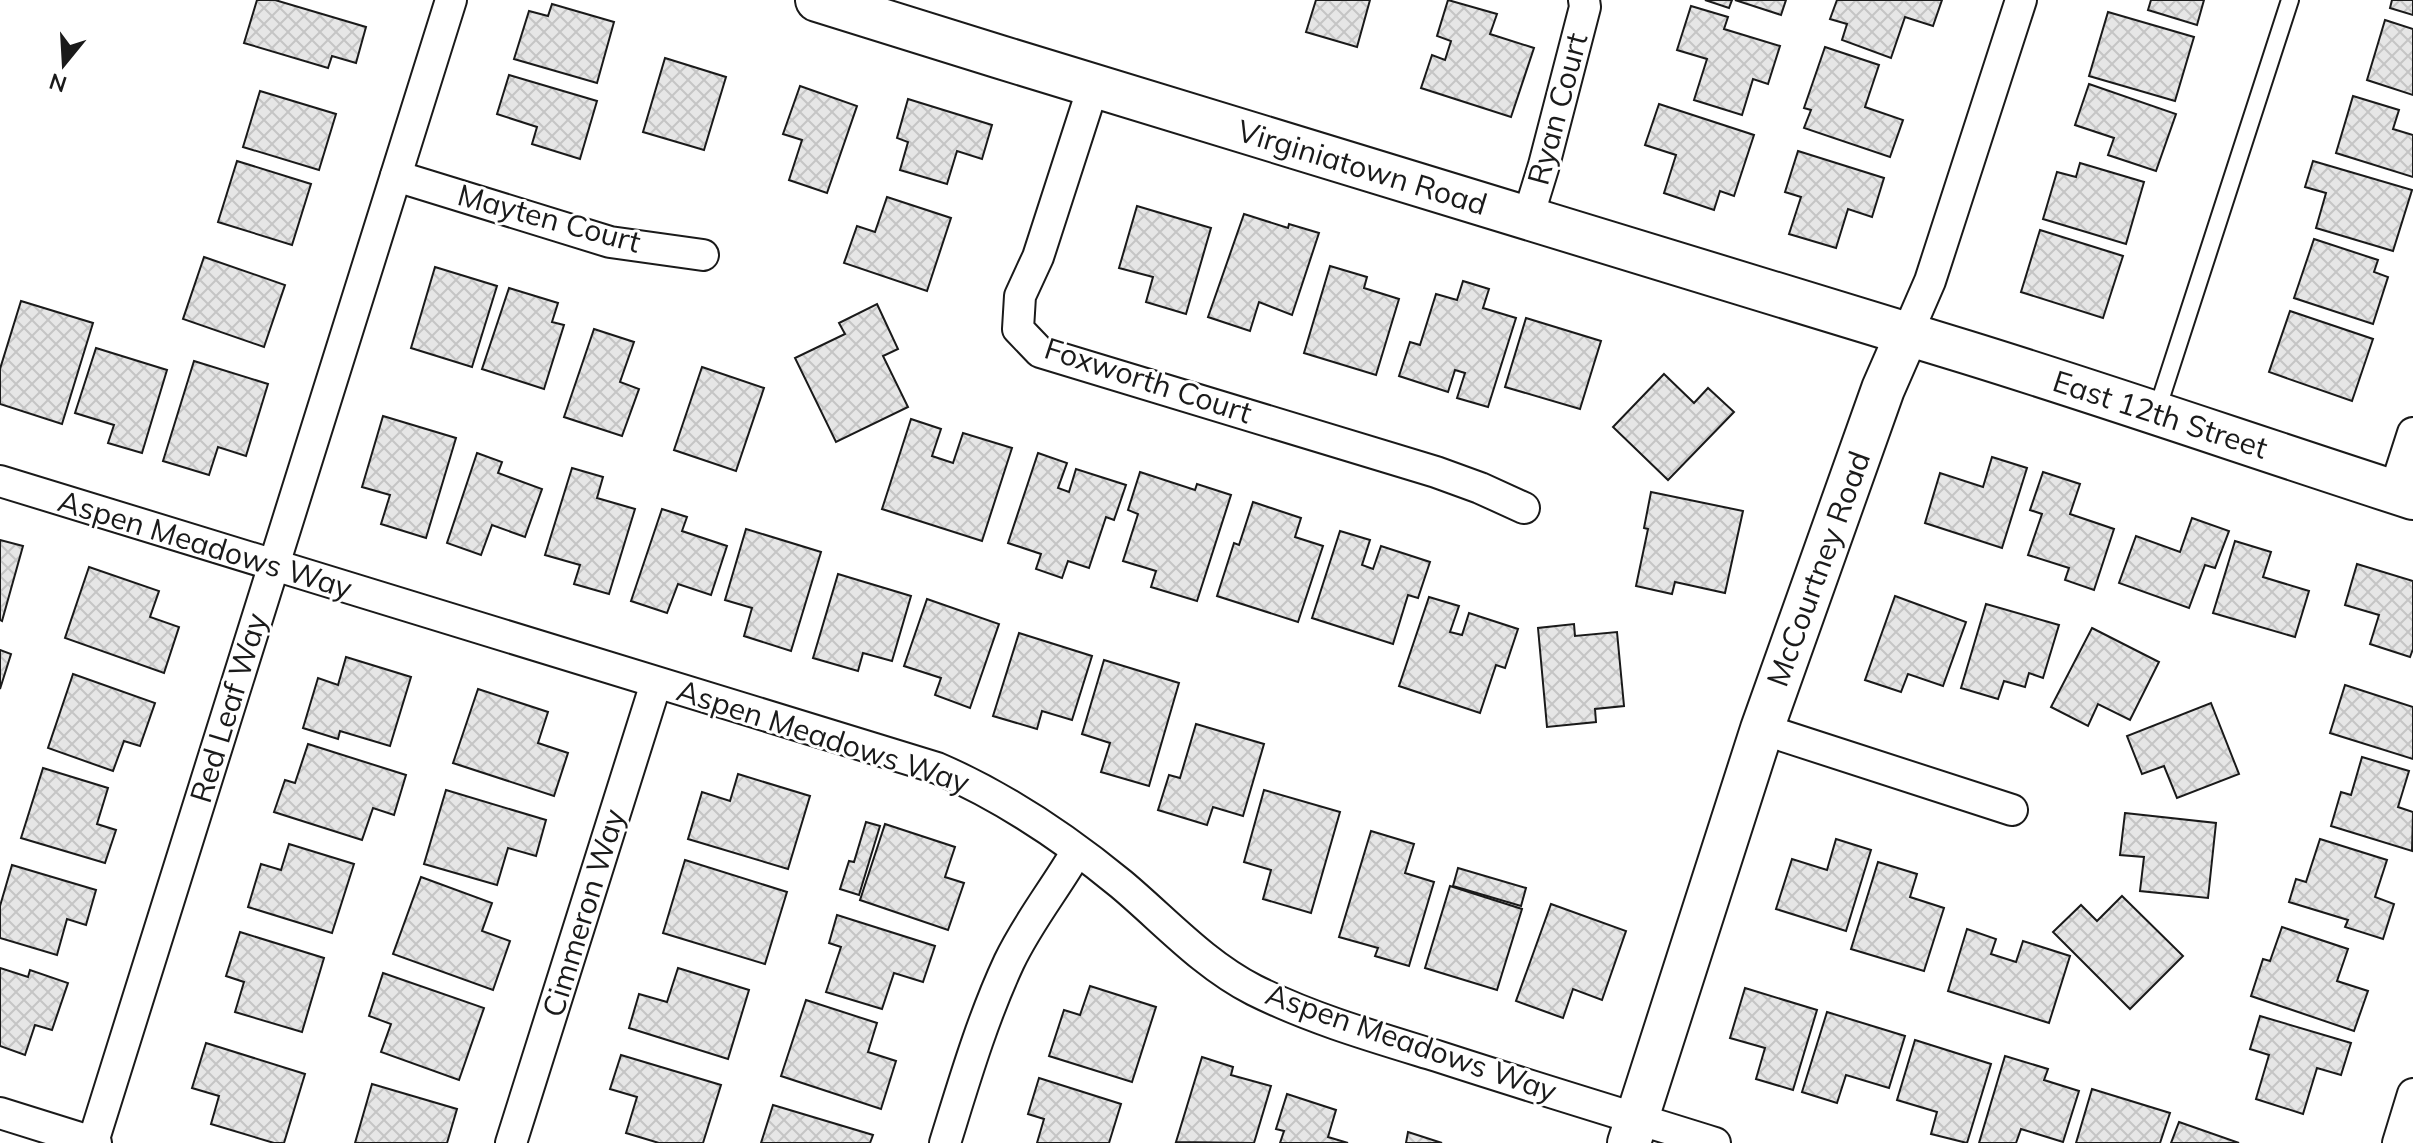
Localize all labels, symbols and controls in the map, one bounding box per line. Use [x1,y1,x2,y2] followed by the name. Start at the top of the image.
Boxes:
[24,24,104,104] north arrow
[1519,29,1596,189] street label: Ryan Court
[46,67,70,99] text: N
[1233,111,1492,223] street label: Virginiatown Road
[454,175,645,261] street label: Mayten Court
[1040,329,1257,431] street label: Foxworth Court
[2048,361,2272,467] street label: East 12th Street
[1758,446,1878,692] street label: McCourtney Road
[54,481,357,607] street label: Aspen Meadows Way
[181,608,275,807] street label: Red Leaf Way
[672,671,974,801] street label: Aspen Meadows Way
[533,804,633,1021] street label: Cimmeron Way
[1261,974,1562,1110] street label: Aspen Meadows Way

